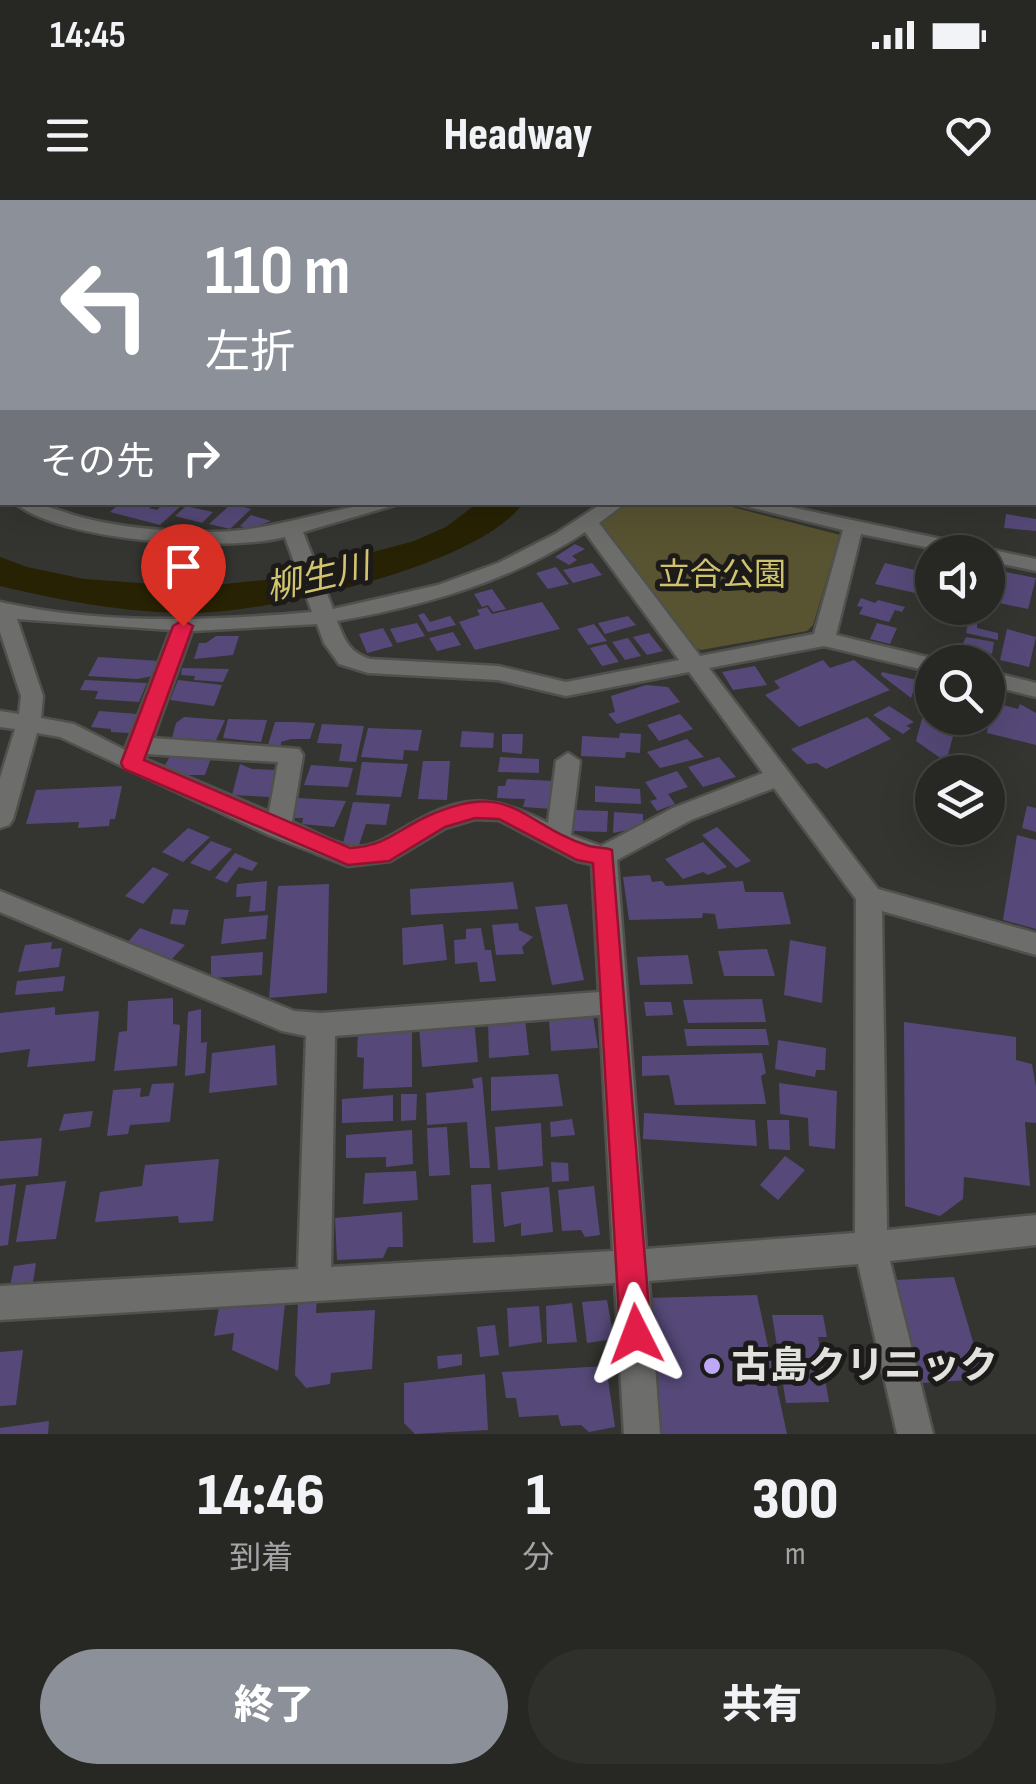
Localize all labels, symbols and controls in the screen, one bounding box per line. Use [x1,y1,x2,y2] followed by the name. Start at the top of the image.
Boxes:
[50,13,126,58] text: 14:45
[40,108,95,163] icon: menu
[444,108,592,163] text: Headway
[941,108,996,163] icon: heart
[205,230,351,314] text: 110 m
[40,240,170,370] icon: left
[205,326,295,381] text: 左折
[174,430,229,485] icon: right
[40,440,154,485] text: その先
[141,524,226,627] pin
[915,535,1005,845] map controls
[915,535,1005,625] button: sound
[156,539,211,594] icon: arrive
[262,544,378,611] water label: 柳生川
[658,556,786,595] park label: 立合公園
[915,645,1005,735] button: search
[915,755,1005,845] button: layers
[584,1282,688,1386] position arrow
[732,1344,998,1389] place label: 古島クリニック
[701,1355,723,1377] marker: 古島クリニック
[198,1460,325,1532] text: 14:46
[526,1460,551,1532] text: 1
[752,1464,838,1536] text: 300
[785,1535,805,1574] text: m
[229,1539,293,1578] text: 到着
[522,1539,554,1578] text: 分
[40,1649,508,1764] button: 終了
[528,1649,996,1764] button: 共有

